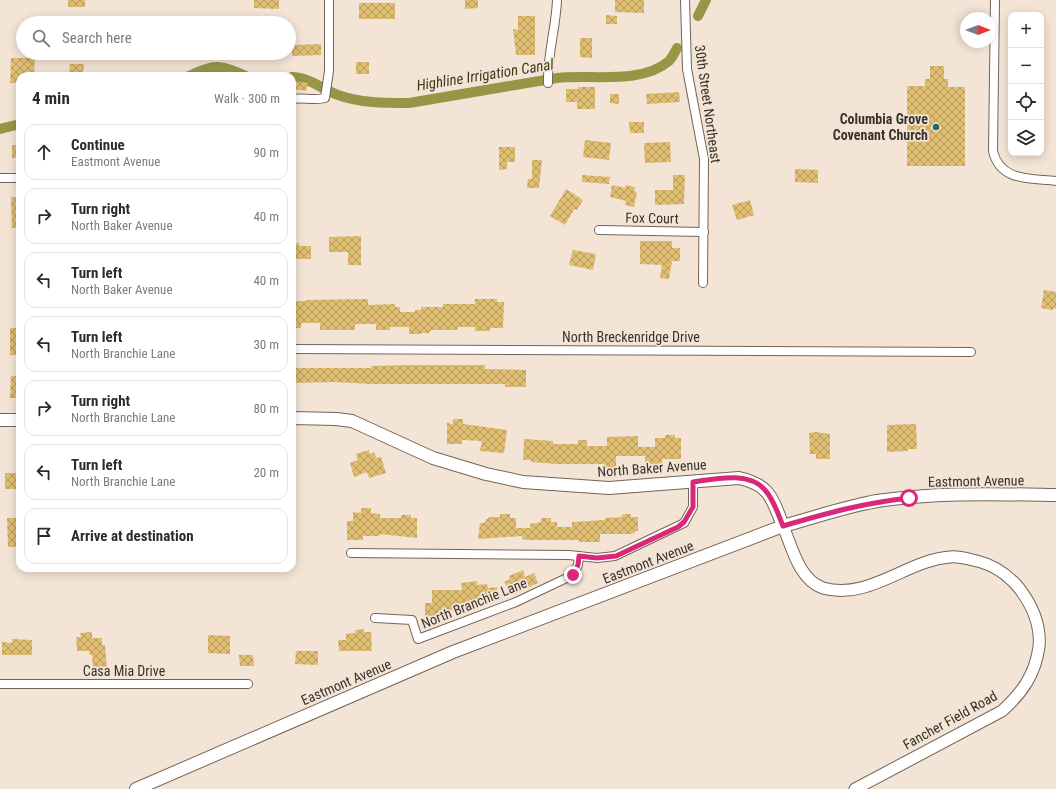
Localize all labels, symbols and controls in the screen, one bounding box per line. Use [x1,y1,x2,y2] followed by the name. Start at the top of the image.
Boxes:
[960,12,996,48] north arrow
[1008,12,1044,156] map controls
[1008,12,1044,48] button: +
[16,16,296,60] search box
[30,27,52,49] icon: search
[62,29,132,47] text: Search here
[692,44,724,164] street label: 30th Street Northeast
[1008,48,1044,84] button: −
[415,55,555,95] water label: Highline Irrigation Canal
[1008,84,1044,120] button: locate
[32,88,70,108] text: 4 min
[214,91,280,106] text: Walk · 300 m
[833,111,928,143] place label: Columbia Grove Covenant Church
[1008,120,1044,156] button: layers
[931,122,941,132] marker: Columbia Grove Covenant Church
[71,136,125,154] text: Continue
[33,141,55,163] icon: ahead
[253,145,279,160] text: 90 m
[71,154,160,169] text: Eastmont Avenue
[71,200,130,218] text: Turn right
[33,205,55,227] icon: right
[253,209,279,224] text: 40 m
[625,210,679,226] street label: Fox Court
[71,218,173,233] text: North Baker Avenue
[71,264,122,282] text: Turn left
[33,269,55,291] icon: left
[253,273,279,288] text: 40 m
[71,282,173,297] text: North Baker Avenue
[71,328,122,346] text: Turn left
[562,329,700,345] street label: North Breckenridge Drive
[33,333,55,355] icon: left
[253,337,279,352] text: 30 m
[71,346,175,361] text: North Branchie Lane
[71,392,130,410] text: Turn right
[33,397,55,419] icon: right
[253,401,279,416] text: 80 m
[71,410,175,425] text: North Branchie Lane
[71,456,122,474] text: Turn left
[597,456,708,480] street label: North Baker Avenue
[33,461,55,483] icon: left
[253,465,279,480] text: 20 m
[928,472,1025,490] street label: Eastmont Avenue
[71,474,175,489] text: North Branchie Lane
[900,489,918,507] route start
[33,525,55,547] icon: arrive
[71,527,194,545] text: Arrive at destination
[600,537,696,587] street label: Eastmont Avenue
[564,566,582,584] route end
[419,574,530,631] street label: North Branchie Lane
[299,656,394,708] street label: Eastmont Avenue
[83,663,166,679] street label: Casa Mia Drive
[900,687,1000,753] street label: Fancher Field Road

